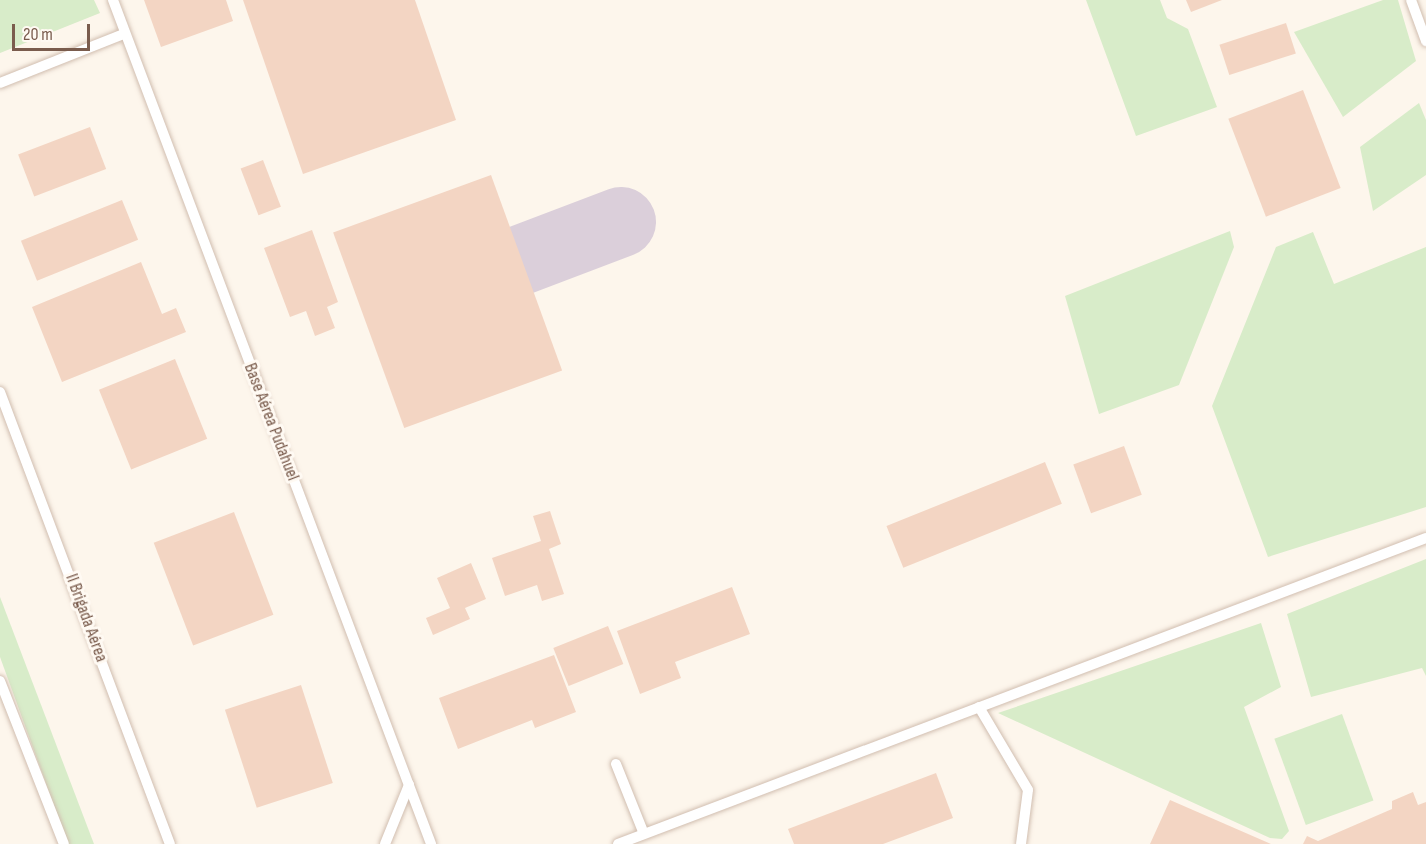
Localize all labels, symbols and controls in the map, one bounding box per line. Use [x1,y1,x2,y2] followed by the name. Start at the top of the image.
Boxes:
[15,12,93,50] scale bar
[23,24,53,45] text: 20 m
[239,360,303,484] street label: Base Aérea Pudahuel
[60,571,112,665] street label: II Brigada Aérea

